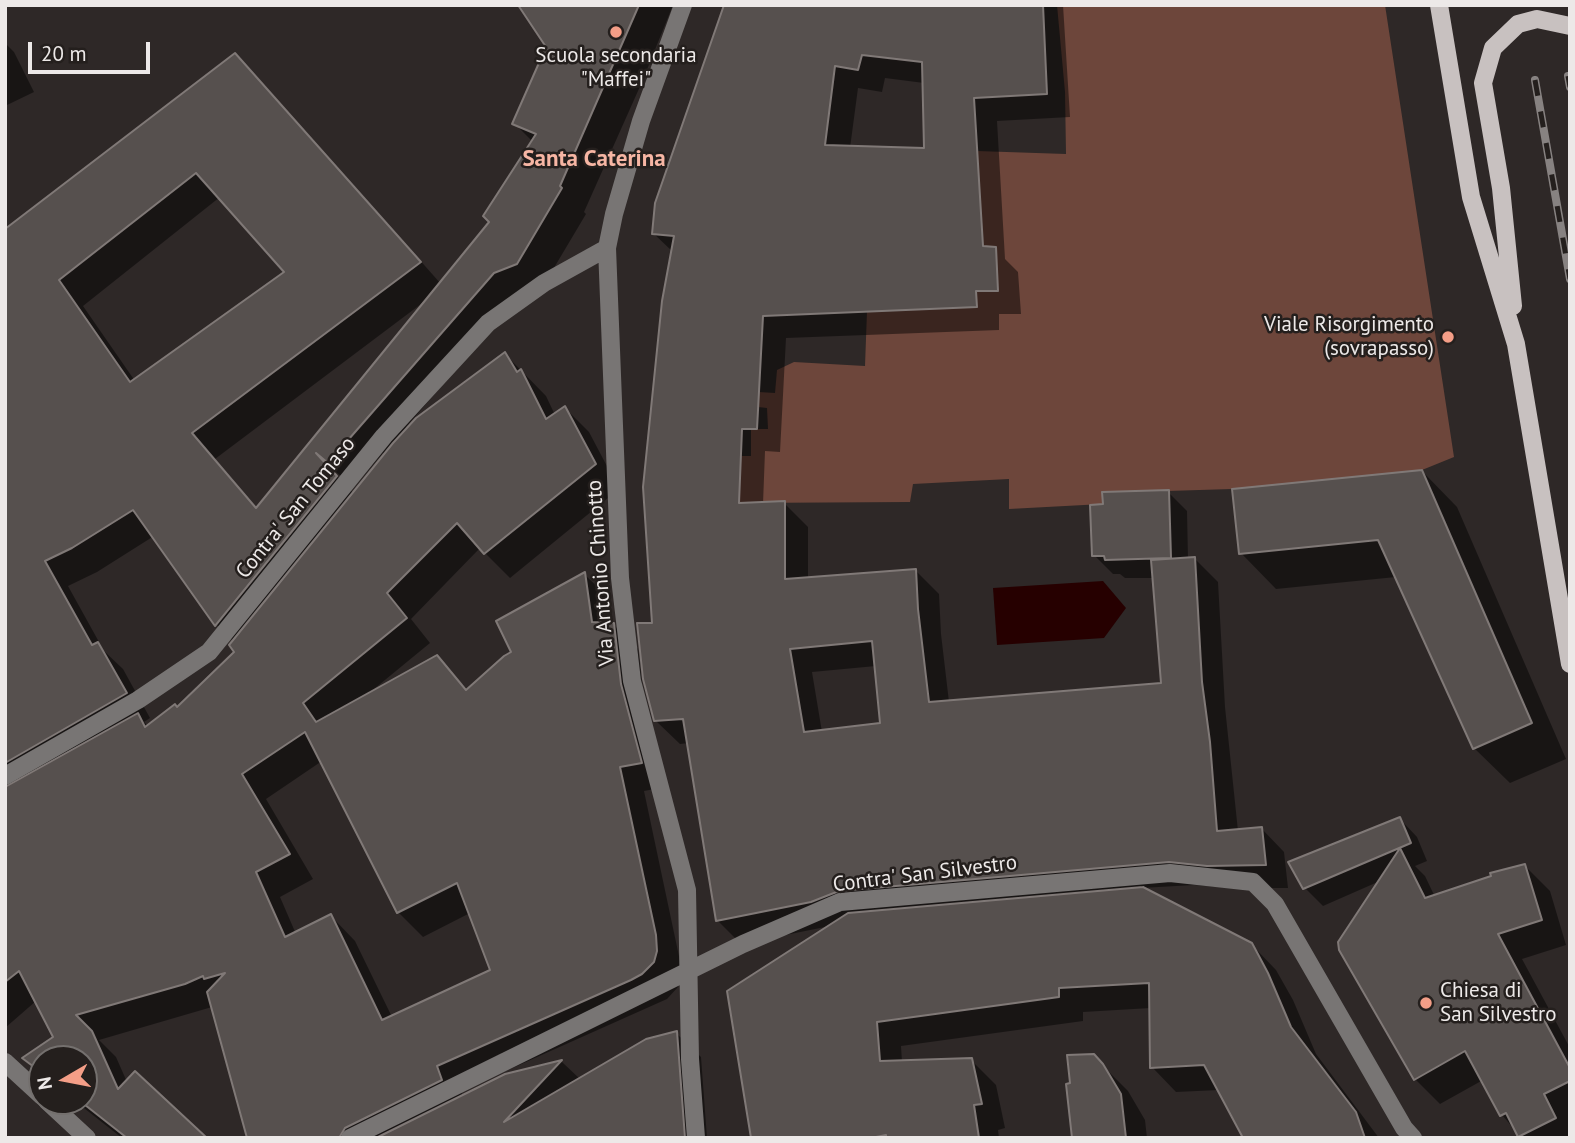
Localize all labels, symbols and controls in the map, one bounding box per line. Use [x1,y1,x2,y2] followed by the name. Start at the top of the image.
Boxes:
[608,24,624,40] marker: Scuola secondaria "Maffei"
[32,28,154,72] scale bar
[41,40,87,67] text: 20 m
[535,43,697,93] place label: Scuola secondaria "Maffei"
[522,145,666,173] district label: Santa Caterina
[1264,312,1434,362] place label: Viale Risorgimento (sovrapasso)
[1440,329,1456,345] marker: Viale Risorgimento (sovrapasso)
[231,432,361,584] street label: Contra' San Tomaso
[582,479,620,667] street label: Via Antonio Chinotto
[832,850,1018,898] street label: Contra' San Silvestro
[1440,978,1556,1028] place label: Chiesa di San Silvestro
[1418,995,1434,1011] marker: Chiesa di San Silvestro
[28,1045,98,1115] north arrow
[31,1075,57,1092] text: N

